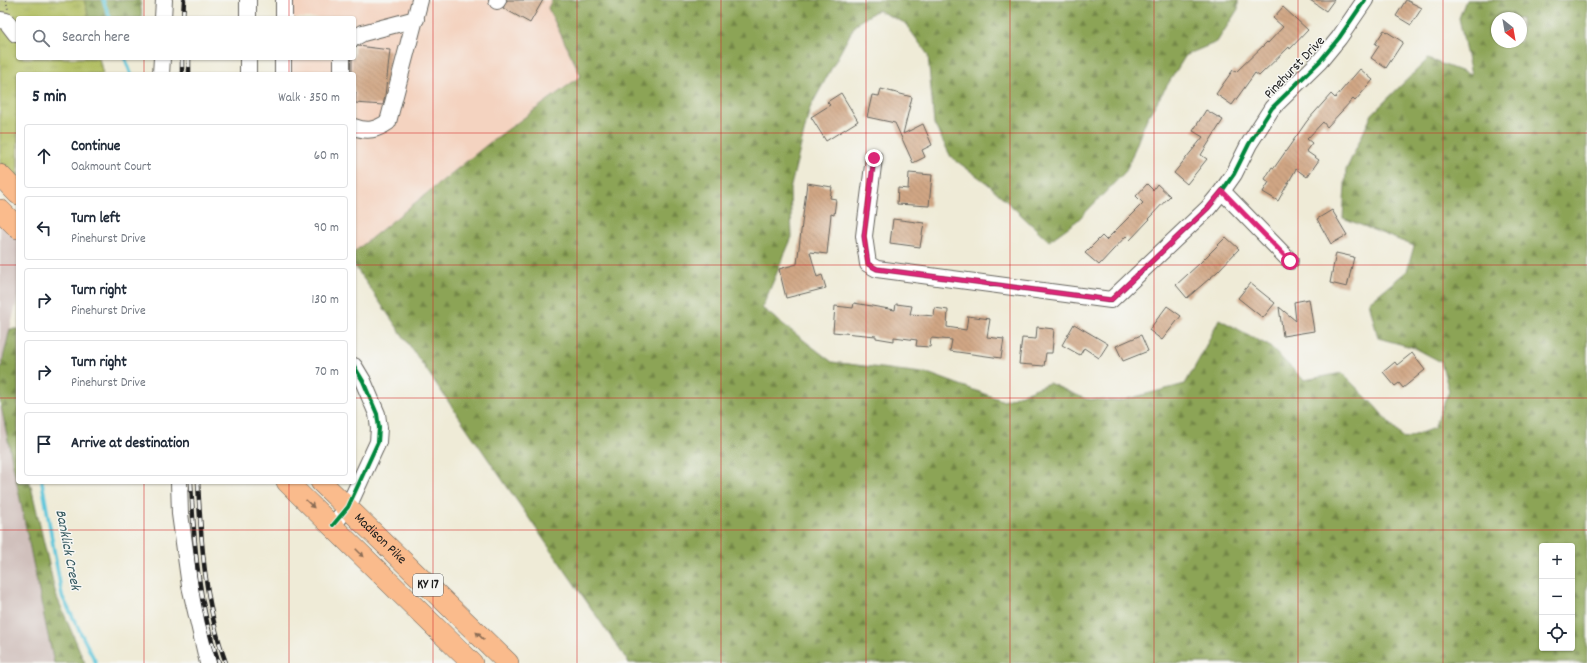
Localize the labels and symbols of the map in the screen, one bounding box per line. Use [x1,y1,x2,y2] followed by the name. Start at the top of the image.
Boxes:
[1491,12,1527,48] north arrow
[1260,32,1330,104] street label: Pinehurst Drive
[865,149,883,167] route end
[1281,252,1299,270] route start
[305,499,315,508] one-way arrow
[48,508,86,594] water label: Banklick Creek
[349,509,411,569] street label: Madison Pike
[355,548,365,558] one-way arrow
[413,574,443,596] road number: KY 17
[475,631,485,641] one-way arrow

